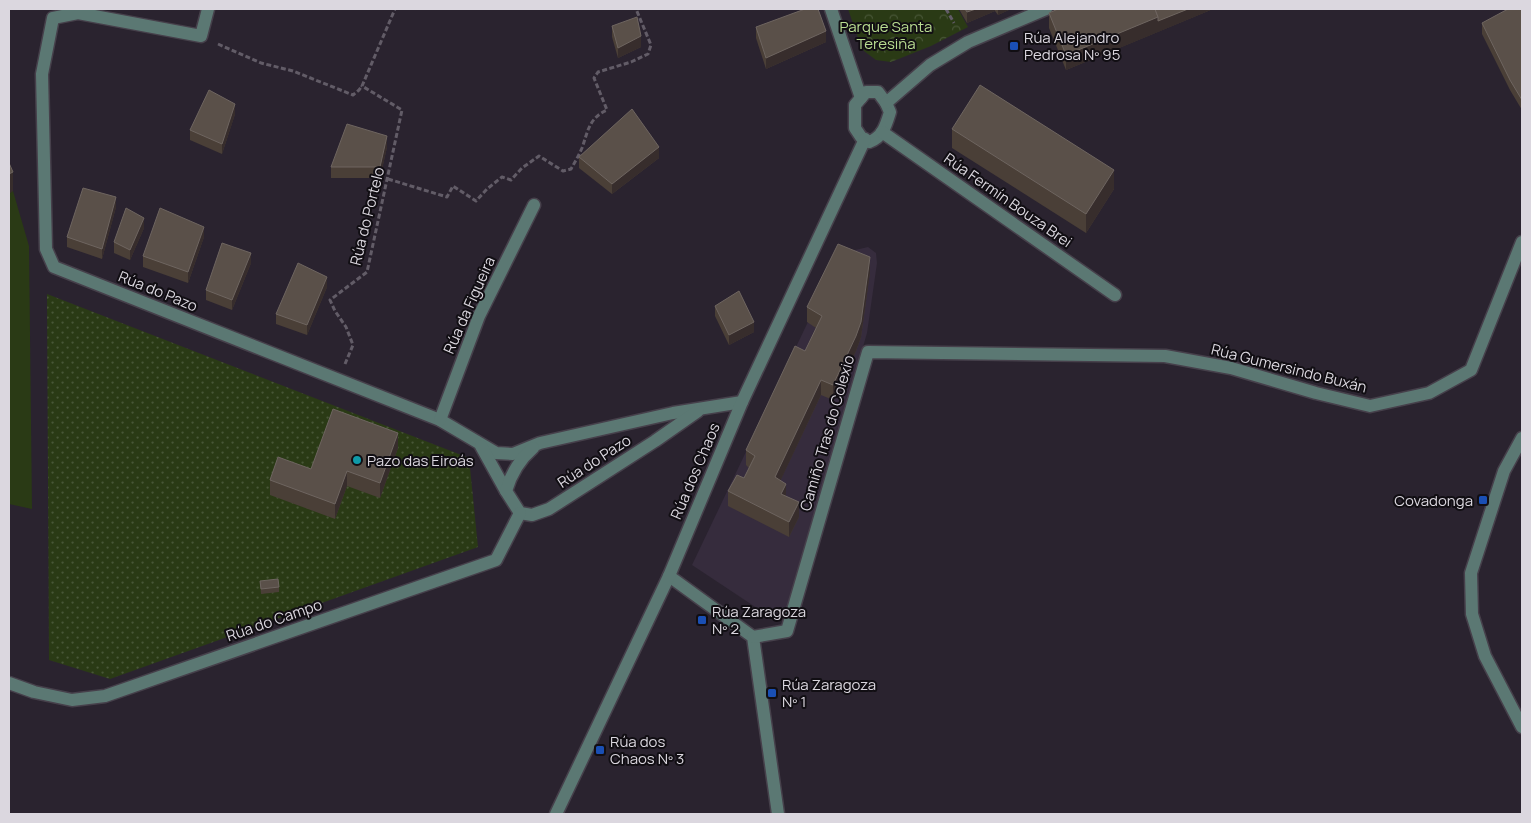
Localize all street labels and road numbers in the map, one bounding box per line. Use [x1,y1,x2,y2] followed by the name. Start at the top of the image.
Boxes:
[940,148,1076,252] street label: Rúa Fermín Bouza Brei
[345,165,389,267] street label: Rúa do Portelo
[438,253,500,357] street label: Rúa da Figueira
[115,266,201,316] street label: Rúa do Pazo
[1209,338,1369,398] street label: Rúa Gumersindo Buxán
[795,353,859,513] street label: Camiño Tras do Colexio
[665,419,725,522] street label: Rúa dos Chaos
[553,429,635,493] street label: Rúa do Pazo
[223,594,325,646] street label: Rúa do Campo

